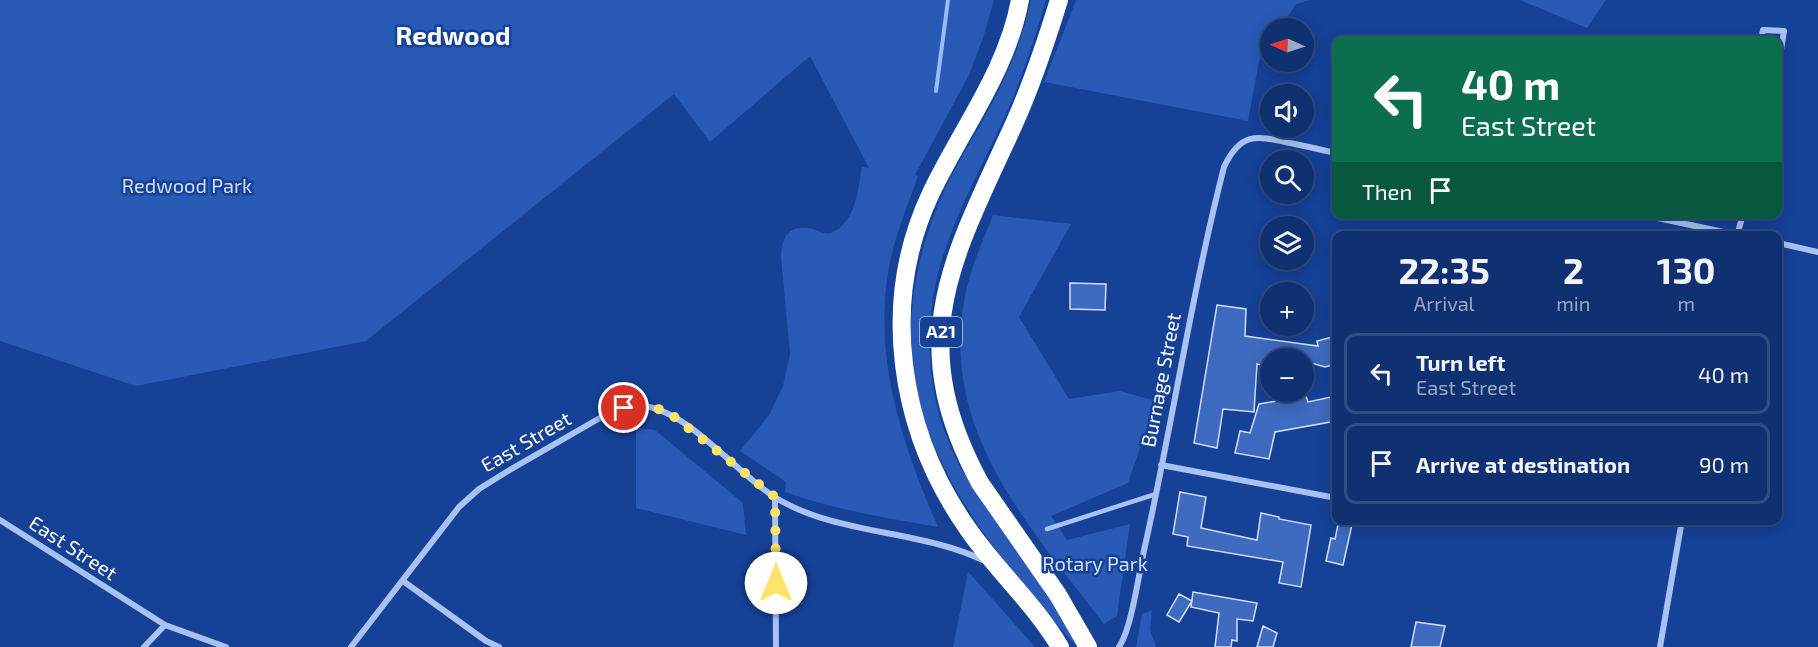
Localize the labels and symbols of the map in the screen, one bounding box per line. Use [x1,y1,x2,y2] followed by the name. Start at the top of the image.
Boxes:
[1260,18,1314,72] north arrow
[395,19,511,50] district label: Redwood
[122,173,252,197] park label: Redwood Park
[1135,310,1185,449] street label: Burnage Street
[920,317,962,347] road number: A21
[598,382,649,433] pin
[476,406,575,477] street label: East Street
[25,510,122,585] street label: East Street
[744,551,808,615] position arrow
[1042,551,1148,575] park label: Rotary Park

